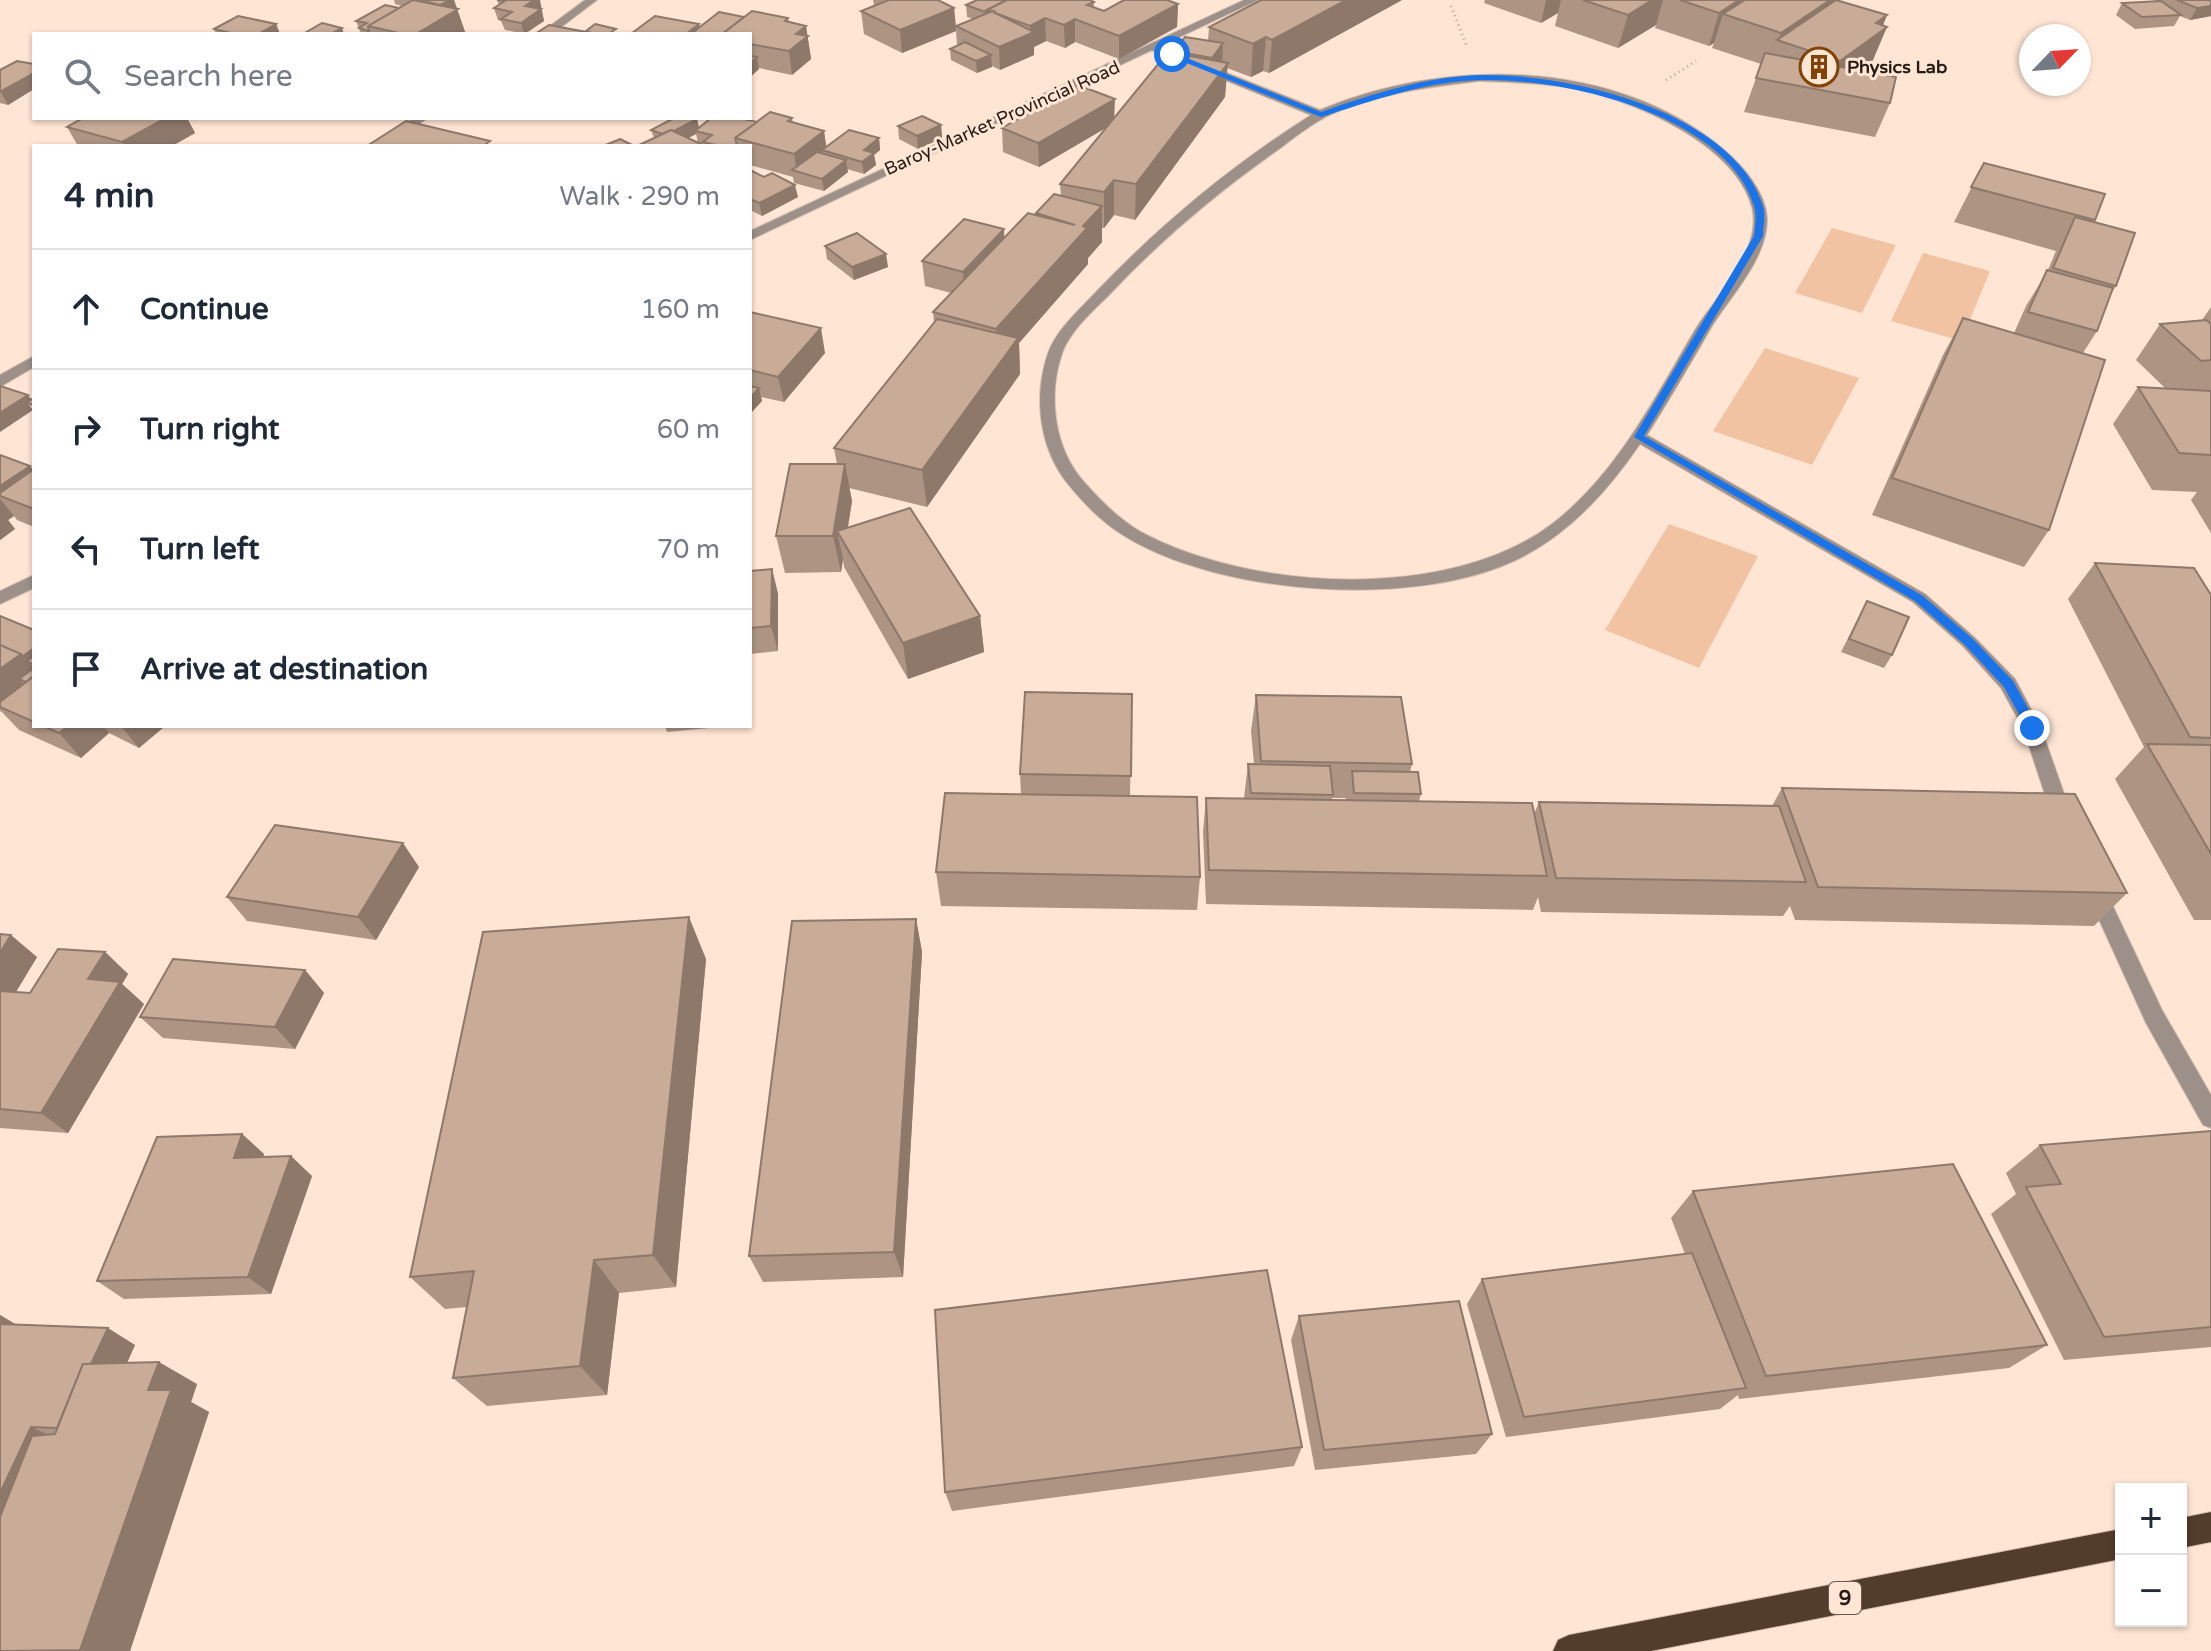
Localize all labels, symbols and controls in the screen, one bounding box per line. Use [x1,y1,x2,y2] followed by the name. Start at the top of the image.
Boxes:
[2019,24,2091,96] north arrow
[32,32,752,120] search box
[1154,36,1190,72] route start
[1798,46,1840,88] building icon: Physics Lab
[60,54,104,98] icon: search
[881,56,1123,180] street label: Baroy-Market Provincial Road
[1847,56,1947,78] place label: Physics Lab
[124,58,293,95] text: Search here
[64,176,155,217] text: 4 min
[560,181,720,212] text: Walk · 290 m
[64,287,108,331] icon: ahead
[140,291,269,328] text: Continue
[640,294,720,325] text: 160 m
[64,407,108,451] icon: right
[140,411,280,448] text: Turn right
[657,414,720,445] text: 60 m
[64,527,108,571] icon: left
[140,531,259,568] text: Turn left
[657,534,720,565] text: 70 m
[64,647,108,691] icon: arrive
[140,651,428,688] text: Arrive at destination
[2014,710,2050,746] route end
[2115,1483,2187,1627] map controls
[2115,1483,2187,1555] button: +
[2115,1555,2187,1627] button: −
[1829,1582,1861,1614] road number: 9

